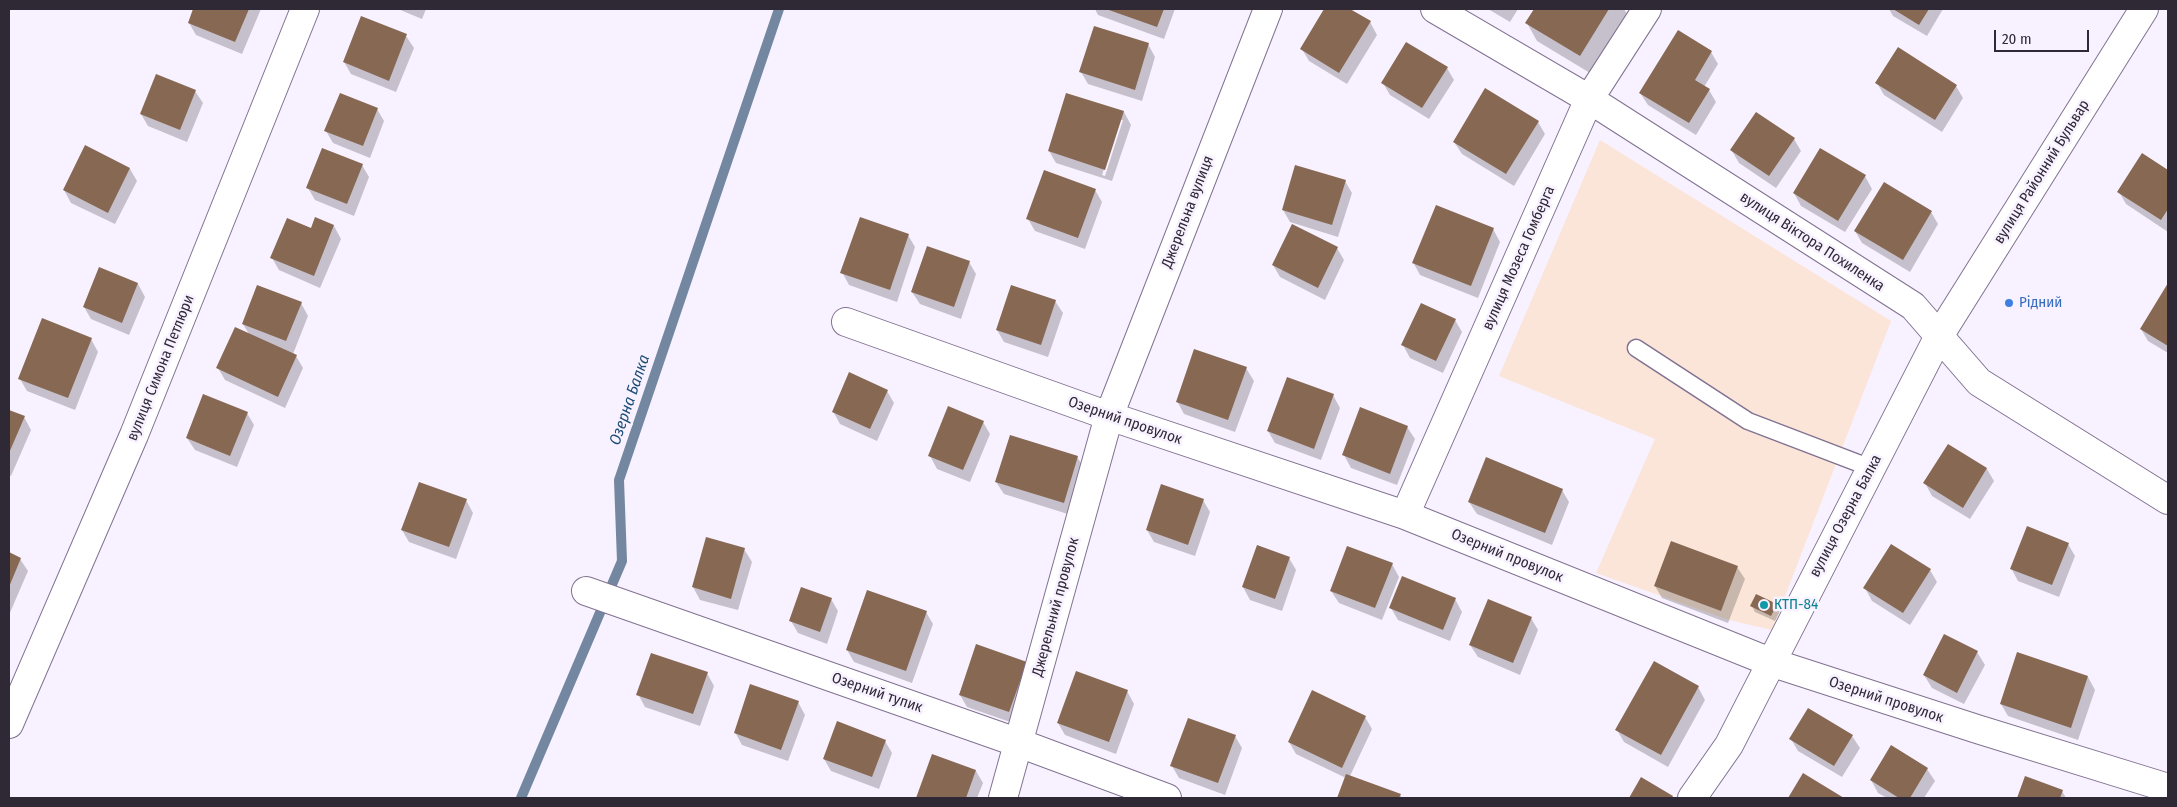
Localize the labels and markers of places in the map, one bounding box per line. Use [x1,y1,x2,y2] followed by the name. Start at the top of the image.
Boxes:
[2019,294,2062,312] place label: Рідний
[2003,297,2015,309] marker: Рідний
[1774,596,1818,614] place label: КТП-84
[1758,599,1770,611] marker: КТП-84

